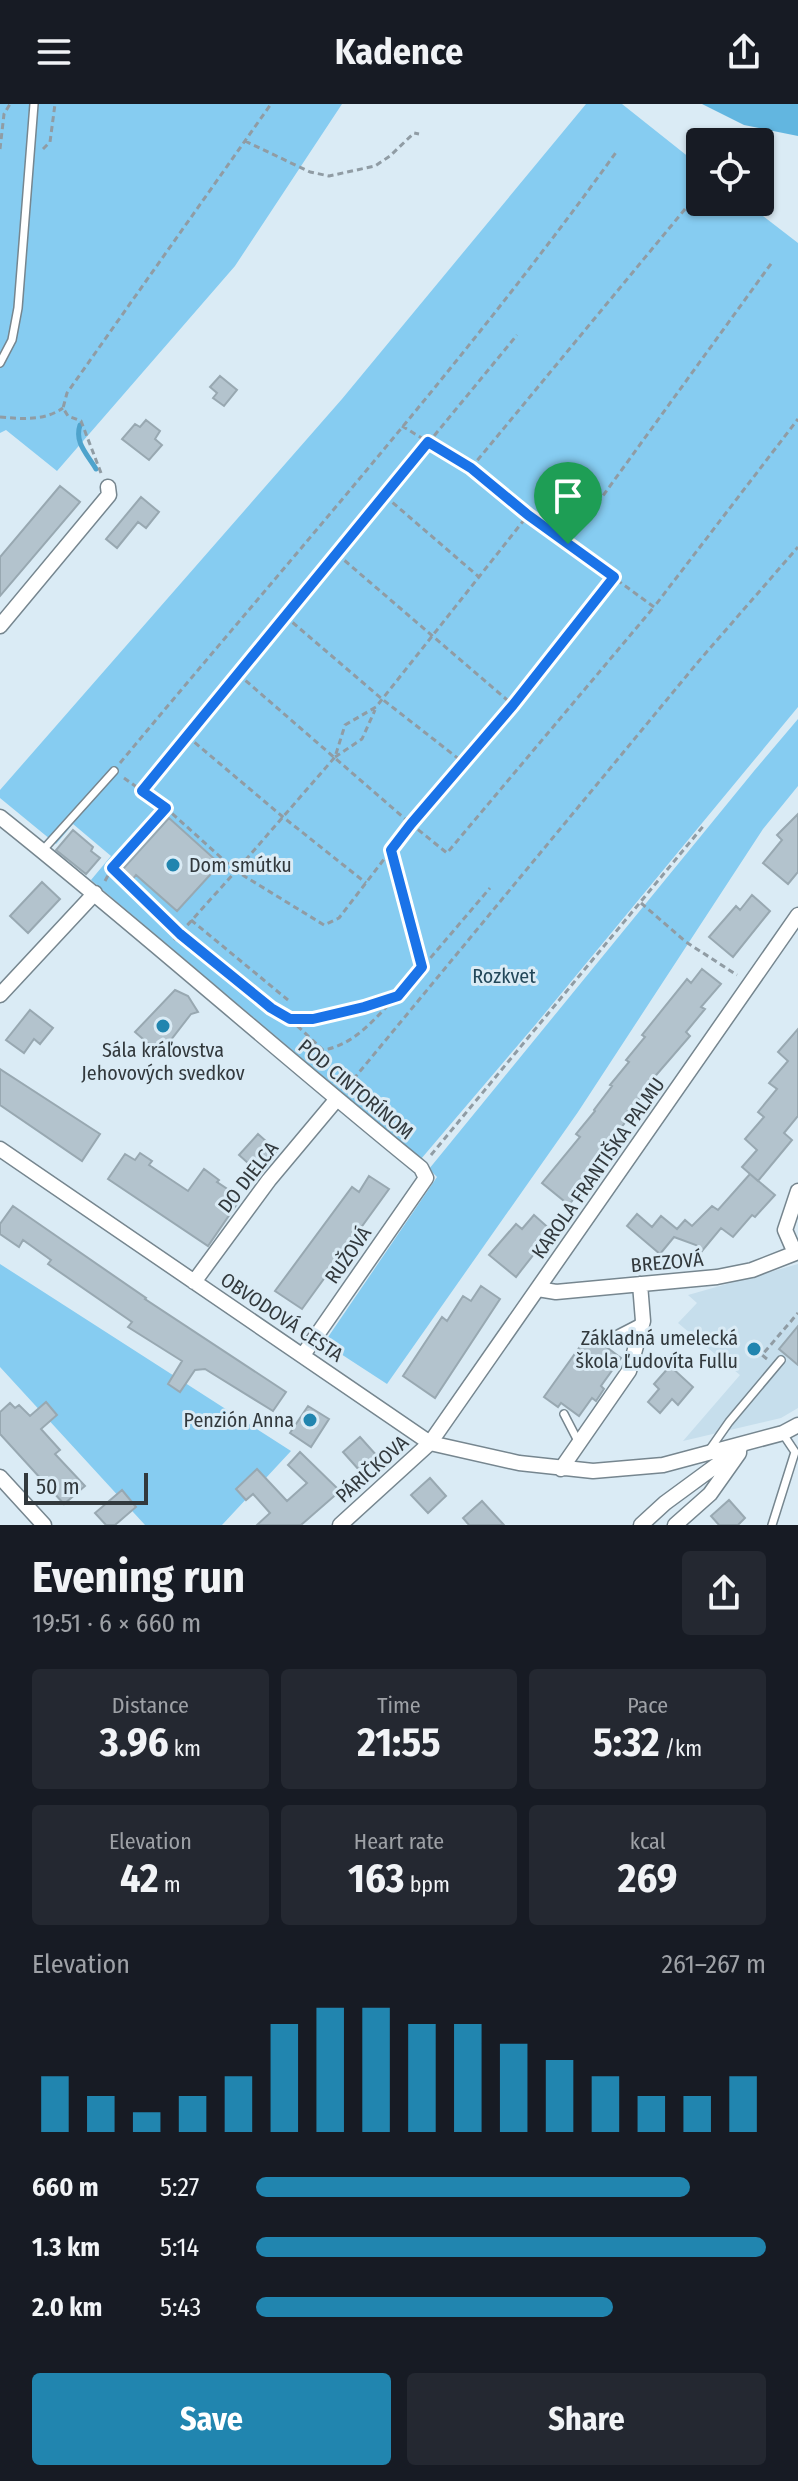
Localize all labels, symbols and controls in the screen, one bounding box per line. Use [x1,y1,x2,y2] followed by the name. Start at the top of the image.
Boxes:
[32,30,76,74] icon: menu
[335,30,463,74] text: Kadence
[722,30,766,74] icon: share
[686,128,774,216] map controls
[686,128,774,216] button: locate
[534,462,602,544] pin
[546,474,590,518] icon: arrive
[189,853,292,877] place label: Dom smútku
[164,856,182,874] marker: Dom smútku
[472,964,536,988] park label: Rozkvet
[154,1017,172,1035] marker: Sála kráľovstva Jehovových svedkov
[294,1034,418,1144] street label: POD CINTORÍNOM
[81,1038,245,1085] place label: Sála kráľovstva Jehovových svedkov
[526,1073,670,1263] street label: KAROLA FRANTIŠKA PALMU
[213,1136,284,1217] street label: DO DIELCA
[320,1221,376,1288] street label: RUŽOVÁ
[630,1247,705,1277] street label: BREZOVÁ
[216,1267,348,1367] street label: OBVODOVÁ CESTA
[576,1326,738,1373] place label: Základná umelecká škola Ľudovíta Fullu
[745,1340,763,1358] marker: Základná umelecká škola Ľudovíta Fullu
[184,1408,294,1432] place label: Penzión Anna
[301,1411,319,1429] marker: Penzión Anna
[331,1430,414,1508] street label: PÁRIČKOVA
[24,1469,148,1505] scale bar
[36,1473,80,1500] text: 50 m
[32,1551,245,1604] text: Evening run
[682,1551,766,1635] button: share
[32,1608,201,1639] text: 19:51 · 6 × 660 m
[112,1692,189,1719] text: Distance
[377,1692,421,1719] text: Time
[627,1692,668,1719] text: Pace
[100,1719,169,1767] text: 3.96
[357,1719,441,1767] text: 21:55
[593,1719,660,1767] text: 5:32
[169,1735,201,1762] text: km
[660,1735,702,1762] text: /km
[109,1828,192,1855] text: Elevation
[354,1828,444,1855] text: Heart rate
[630,1828,665,1855] text: kcal
[120,1855,159,1903] text: 42
[348,1855,404,1903] text: 163
[618,1855,677,1903] text: 269
[159,1871,181,1898] text: m
[404,1871,450,1898] text: bpm
[32,1949,130,1980] text: Elevation
[661,1949,766,1980] text: 261–267 m
[32,2172,99,2203] text: 660 m
[160,2172,199,2203] text: 5:27
[32,2232,100,2263] text: 1.3 km
[160,2232,199,2263] text: 5:14
[32,2292,102,2323] text: 2.0 km
[160,2292,201,2323] text: 5:43
[32,2373,391,2465] button: Save
[407,2373,766,2465] button: Share

